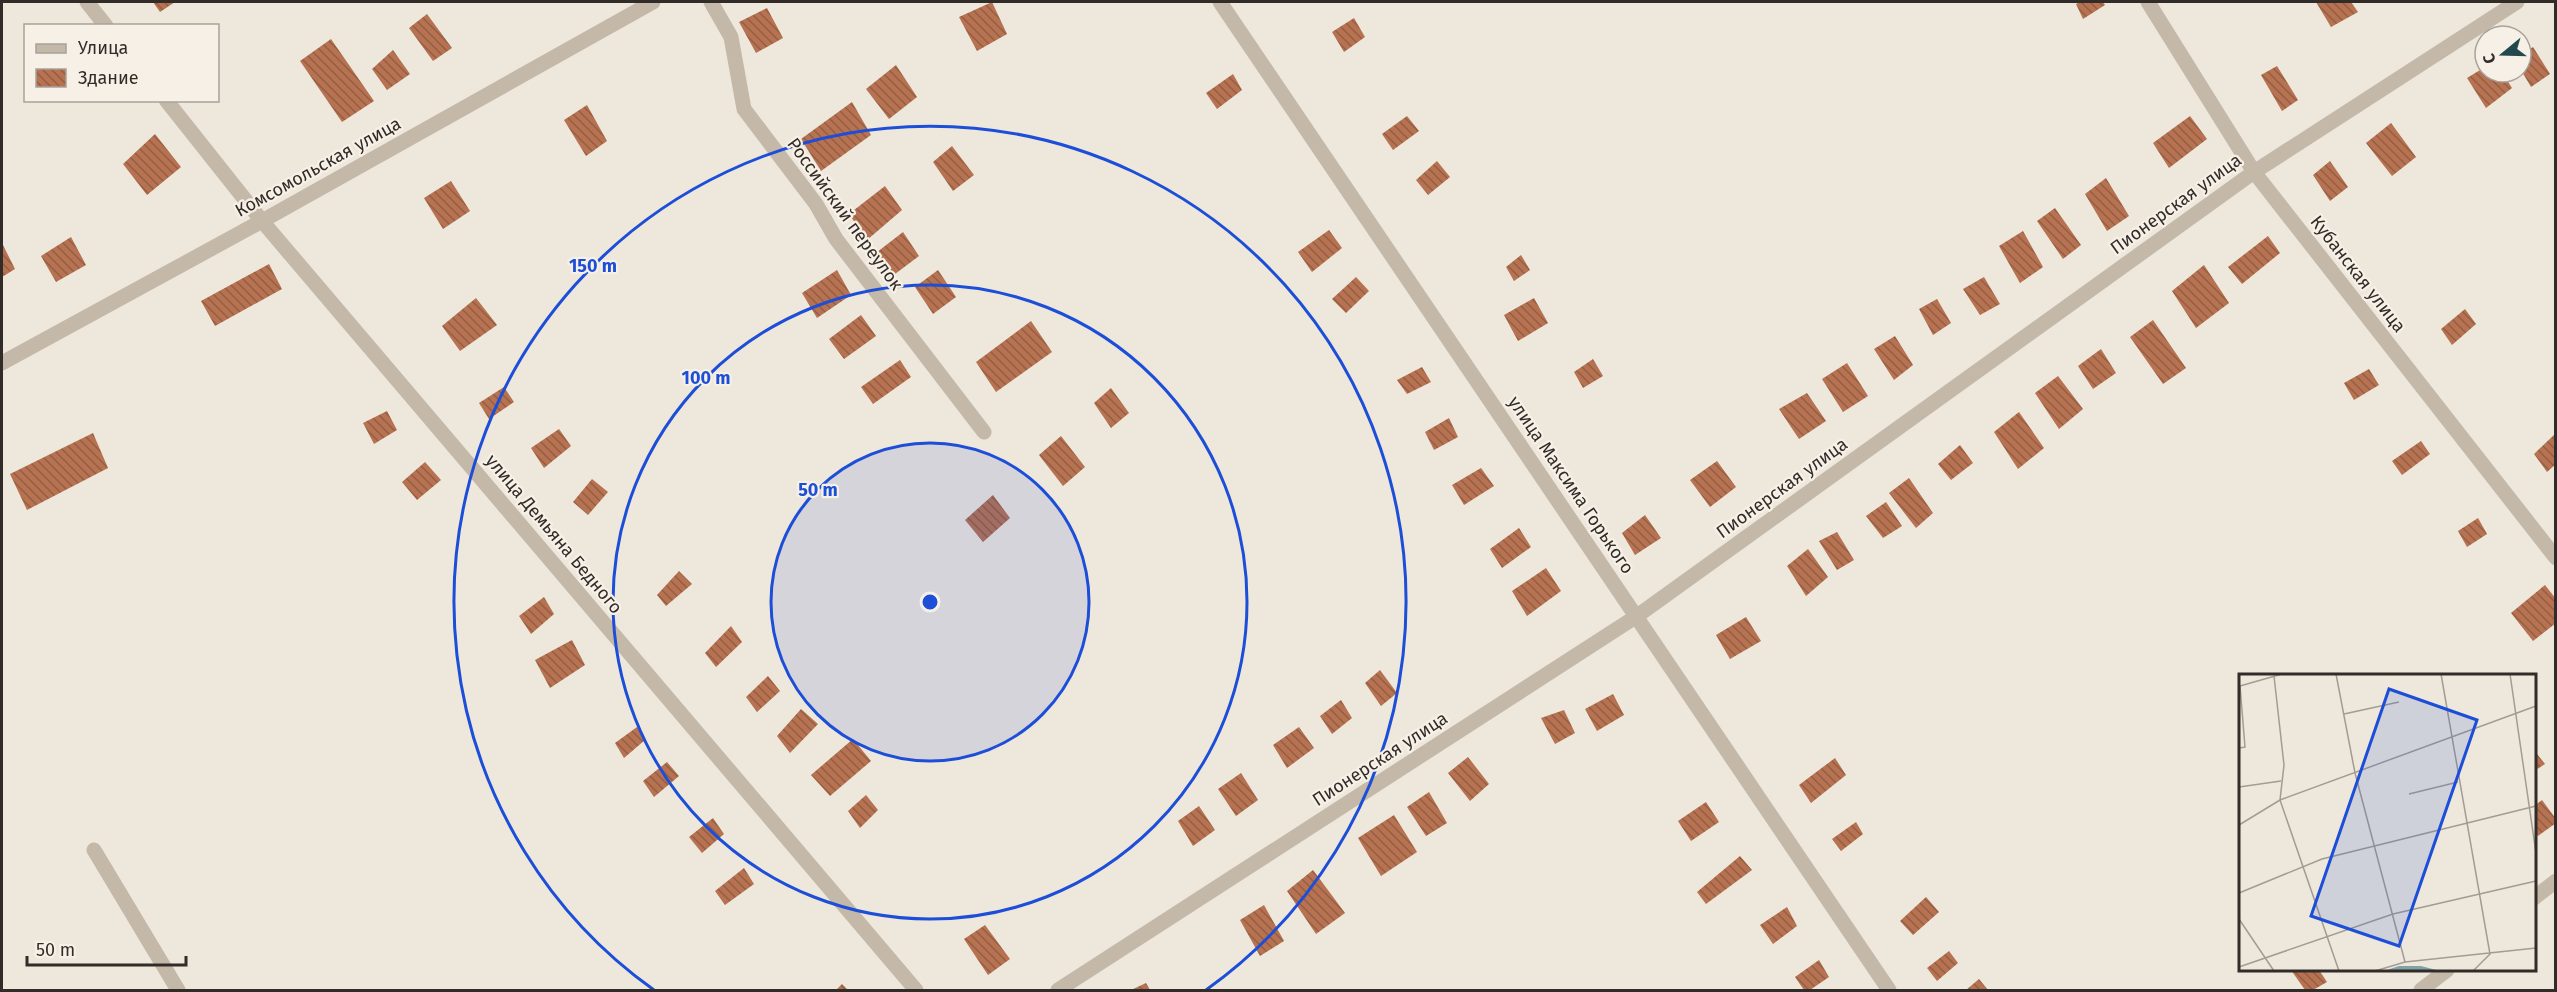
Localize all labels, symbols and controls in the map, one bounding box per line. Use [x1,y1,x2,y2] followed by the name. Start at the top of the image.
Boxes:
[24,24,219,102] legend
[2473,24,2533,84] north arrow
[78,37,128,59] text: Улица
[2479,51,2500,66] text: С
[78,67,139,89] text: Здание
[231,112,405,222] street label: Комсомольская улица
[782,134,908,295] street label: Российский переулок
[2106,149,2246,259] street label: Пионерская улица
[2306,211,2410,337] street label: Кубанская улица
[569,255,617,277] text: 150 m
[682,367,730,389] text: 100 m
[1503,392,1639,578] street label: улица Максима Горького
[1712,433,1852,543] street label: Пионерская улица
[481,450,627,618] street label: улица Демьяна Бедного
[798,479,838,501] text: 50 m
[920,592,940,612] centre of rings
[2239,674,2536,971] inset map
[1308,707,1452,811] street label: Пионерская улица
[27,929,186,967] scale bar
[36,939,75,961] text: 50 m

